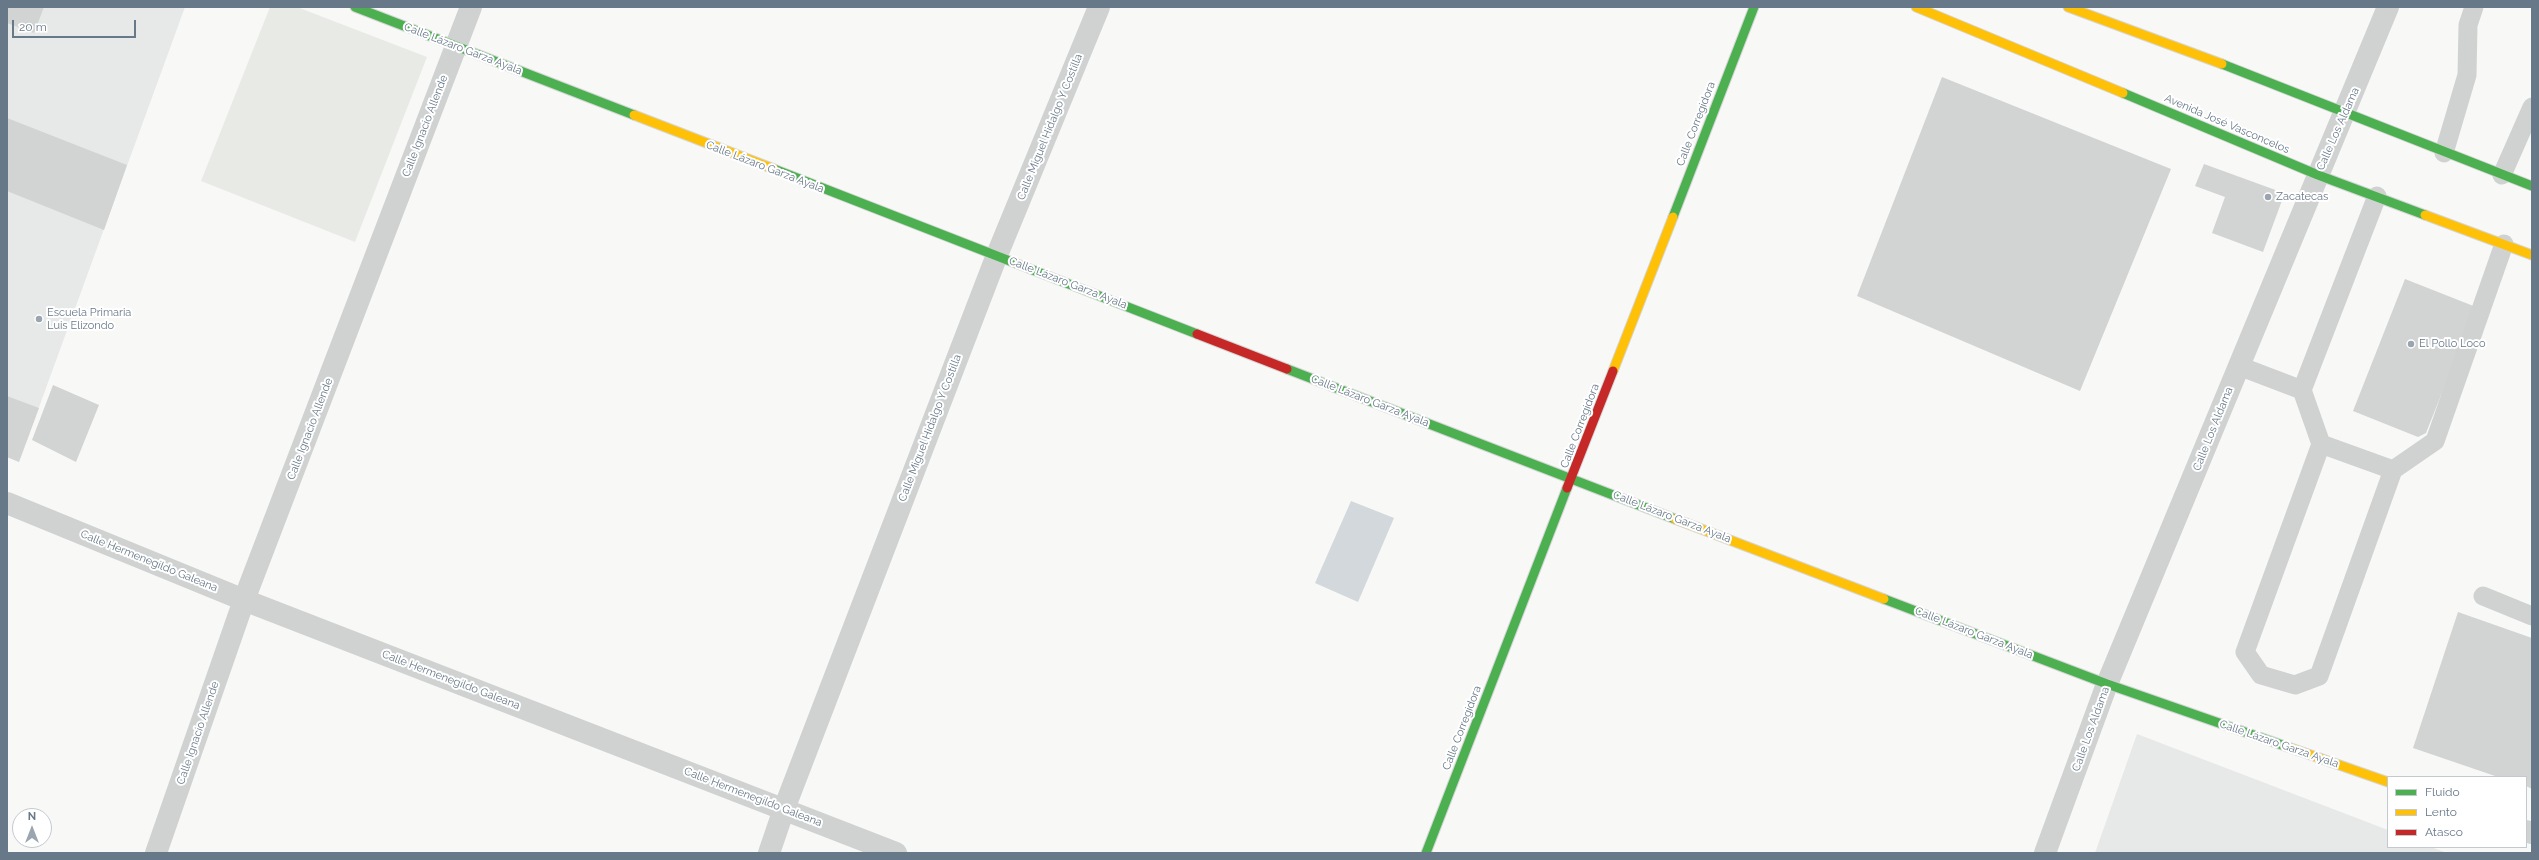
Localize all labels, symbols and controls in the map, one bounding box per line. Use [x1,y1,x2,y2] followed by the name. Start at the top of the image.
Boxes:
[14,12,138,38] scale bar
[19,20,47,34] text: 20 m
[402,20,524,78] street label: Calle Lázaro Garza Ayala
[1015,52,1085,202] street label: Calle Miguel Hidalgo Y Costilla
[399,73,451,179] street label: Calle Ignacio Allende
[1674,80,1718,168] street label: Calle Corregidora
[2314,86,2362,172] street label: Calle Los Aldama
[2163,92,2291,156] street label: Avenida José Vasconcelos
[704,138,826,196] street label: Calle Lázaro Garza Ayala
[2276,190,2328,204] place label: Zacatecas
[2263,192,2273,202] marker: Zacatecas
[1007,254,1129,312] street label: Calle Lázaro Garza Ayala
[47,306,131,332] place label: Escuela Primaria Luis Elizondo
[34,314,44,324] marker: Escuela Primaria Luis Elizondo
[2419,337,2485,351] place label: El Pollo Loco
[2406,339,2416,349] marker: El Pollo Loco
[896,353,964,503] street label: Calle Miguel Hidalgo Y Costilla
[1309,372,1431,430] street label: Calle Lázaro Garza Ayala
[284,376,336,482] street label: Calle Ignacio Allende
[1558,382,1602,470] street label: Calle Corregidora
[2190,385,2236,473] street label: Calle Los Aldama
[1611,488,1733,546] street label: Calle Lázaro Garza Ayala
[79,527,219,595] street label: Calle Hermenegildo Galeana
[1913,604,2035,662] street label: Calle Lázaro Garza Ayala
[380,648,522,712] street label: Calle Hermenegildo Galeana
[174,680,222,786] street label: Calle Ignacio Allende
[1440,684,1484,772] street label: Calle Corregidora
[2070,685,2112,773] street label: Calle Los Aldama
[2218,717,2340,771] street label: Calle Lázaro Garza Ayala
[682,765,824,829] street label: Calle Hermenegildo Galeana
[2387,776,2527,848] legend
[2425,785,2460,799] text: Fluido
[2425,805,2457,819] text: Lento
[12,808,52,848] north arrow
[28,810,36,823] text: N
[2425,825,2463,839] text: Atasco

